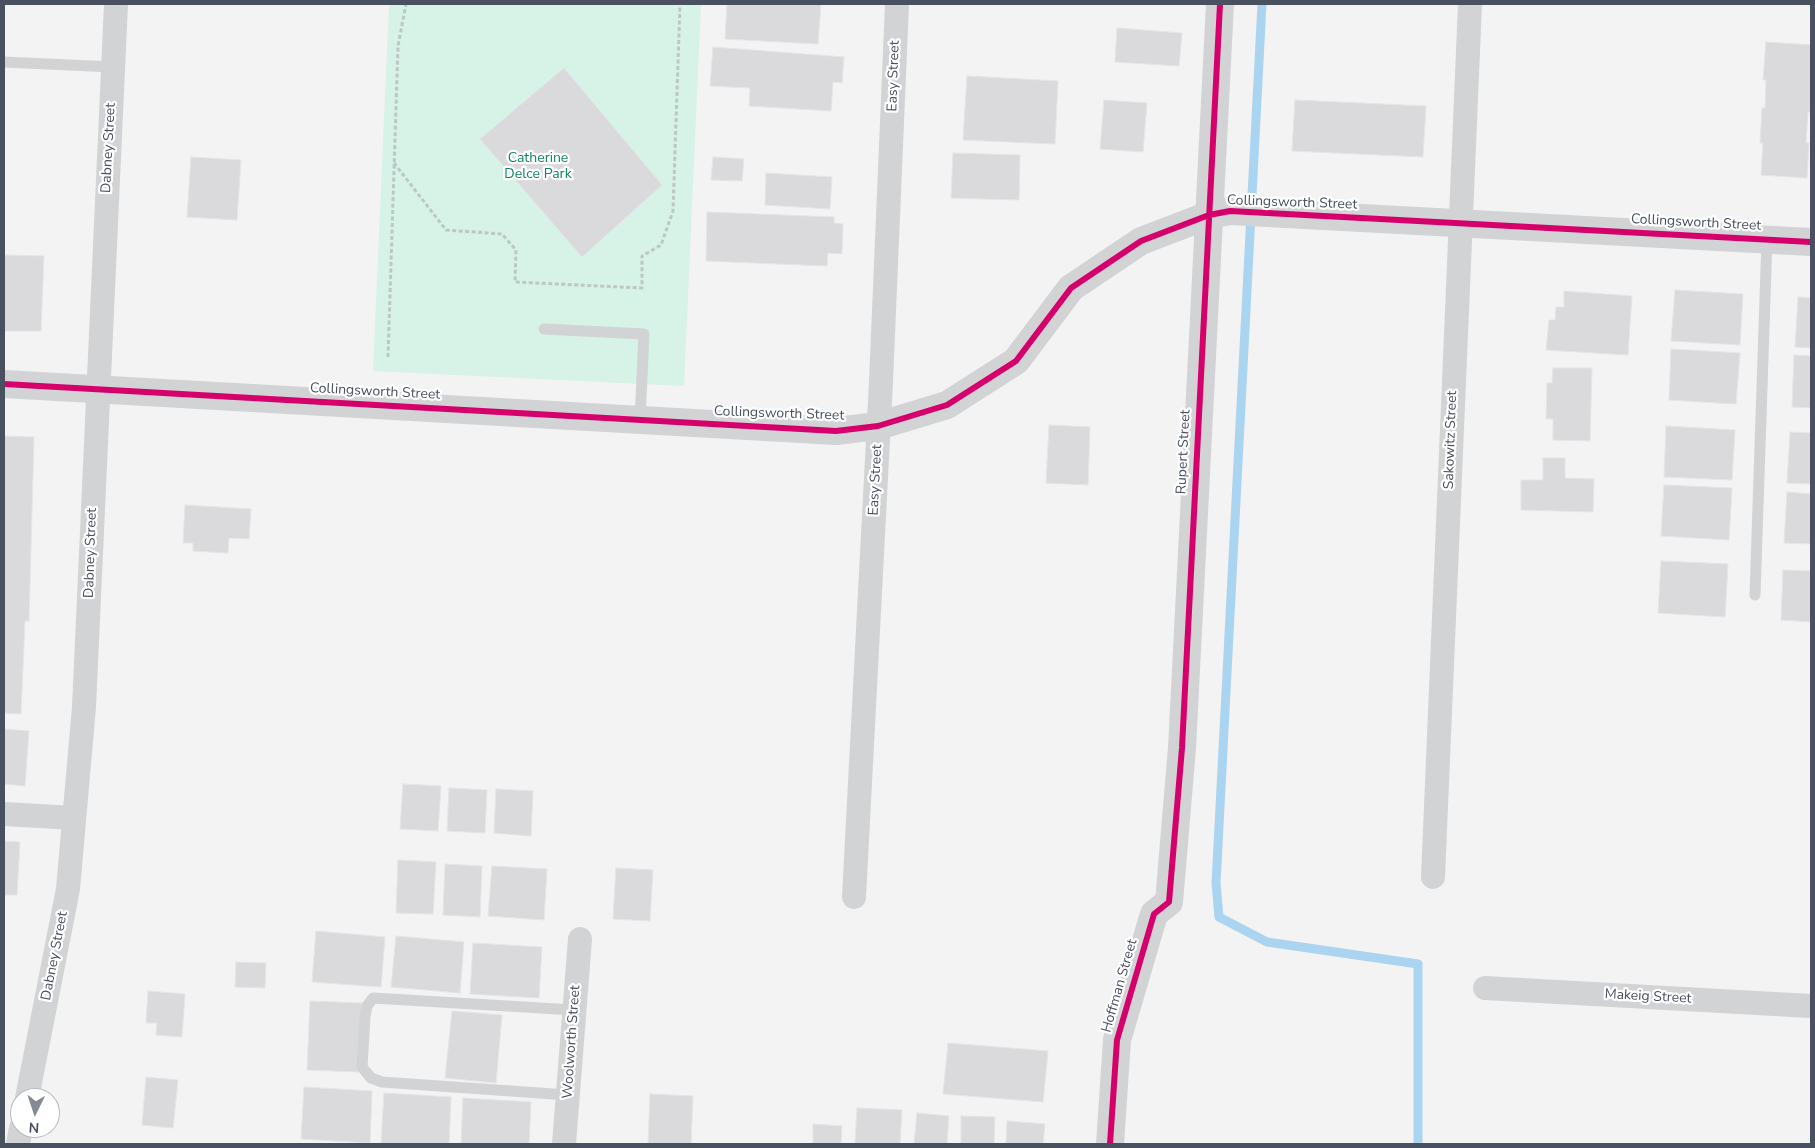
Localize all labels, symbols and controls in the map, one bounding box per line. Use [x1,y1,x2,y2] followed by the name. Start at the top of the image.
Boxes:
[884,40,904,112] street label: Easy Street
[98,102,120,194] street label: Dabney Street
[504,151,572,184] park label: Catherine Delce Park
[1227,192,1357,214] street label: Collingsworth Street
[1630,211,1762,235] street label: Collingsworth Street
[309,380,441,404] street label: Collingsworth Street
[1441,390,1461,490] street label: Sakowitz Street
[714,403,844,425] street label: Collingsworth Street
[1173,409,1195,495] street label: Rupert Street
[866,444,886,516] street label: Easy Street
[81,508,101,598] street label: Dabney Street
[38,910,72,1002] street label: Dabney Street
[1099,937,1141,1035] street label: Hoffman Street
[560,985,584,1099] street label: Woolworth Street
[1604,986,1692,1008] street label: Makeig Street
[10,1088,60,1138] north arrow
[28,1118,40,1137] text: N

